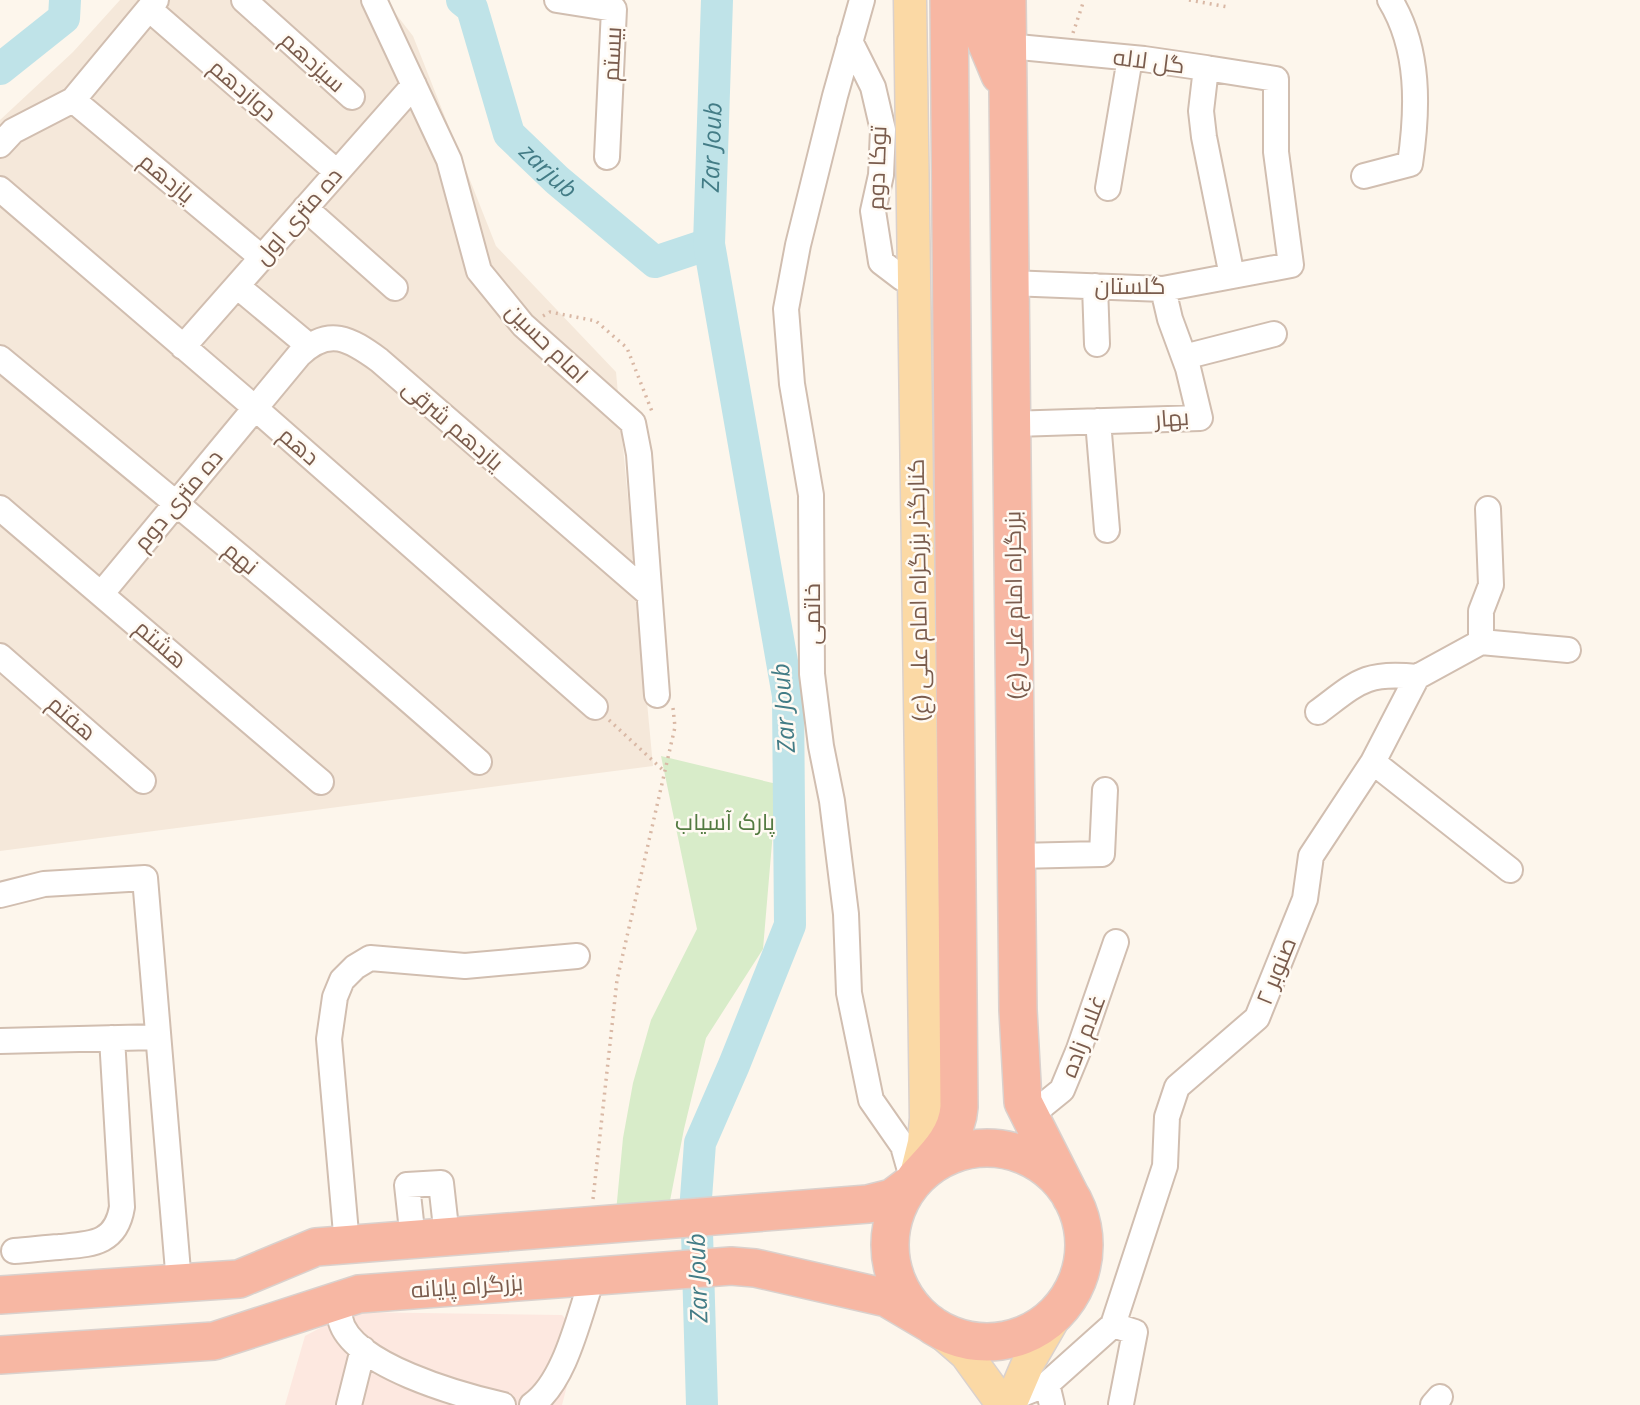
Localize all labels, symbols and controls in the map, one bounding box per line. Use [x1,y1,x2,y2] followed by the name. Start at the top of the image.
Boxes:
[274,24,353,100] street label: سیزدهم
[594,26,629,82] street label: بیستم
[1111,40,1187,80] street label: گل لاله
[202,51,285,128] street label: دوازدهم
[693,102,729,193] water label: Zar Joub
[859,125,894,211] street label: توکا دوم
[512,134,585,205] water label: zarjub
[132,145,202,211] street label: یازدهم
[246,160,349,271] street label: ده متری اول
[1094,269,1166,301] street label: گلستان
[499,295,596,390] street label: امام حسین
[395,371,511,478] street label: یازدهم شرقی
[1152,400,1190,434] street label: بهار
[272,419,327,473] street label: دهم
[125,442,230,558] street label: ده متری دوم
[899,459,936,721] street label: کنارگذر بزرگراه امام علی (ع)
[995,511,1032,700] street label: بزرگراه امام علی (ع)
[217,533,266,582] street label: نهم
[795,583,827,645] street label: خاتمی
[128,611,195,676] street label: هشتم
[763,662,802,755] water label: Zar Joub
[41,687,104,748] street label: هفتم
[675,805,775,837] park label: پارک آسیاب
[1247,932,1303,1009] street label: صنوبر ۲
[1052,990,1113,1082] street label: غلام زاده
[678,1233,715,1324] water label: Zar Joub
[410,1265,524,1305] street label: بزرگراه پایانه

